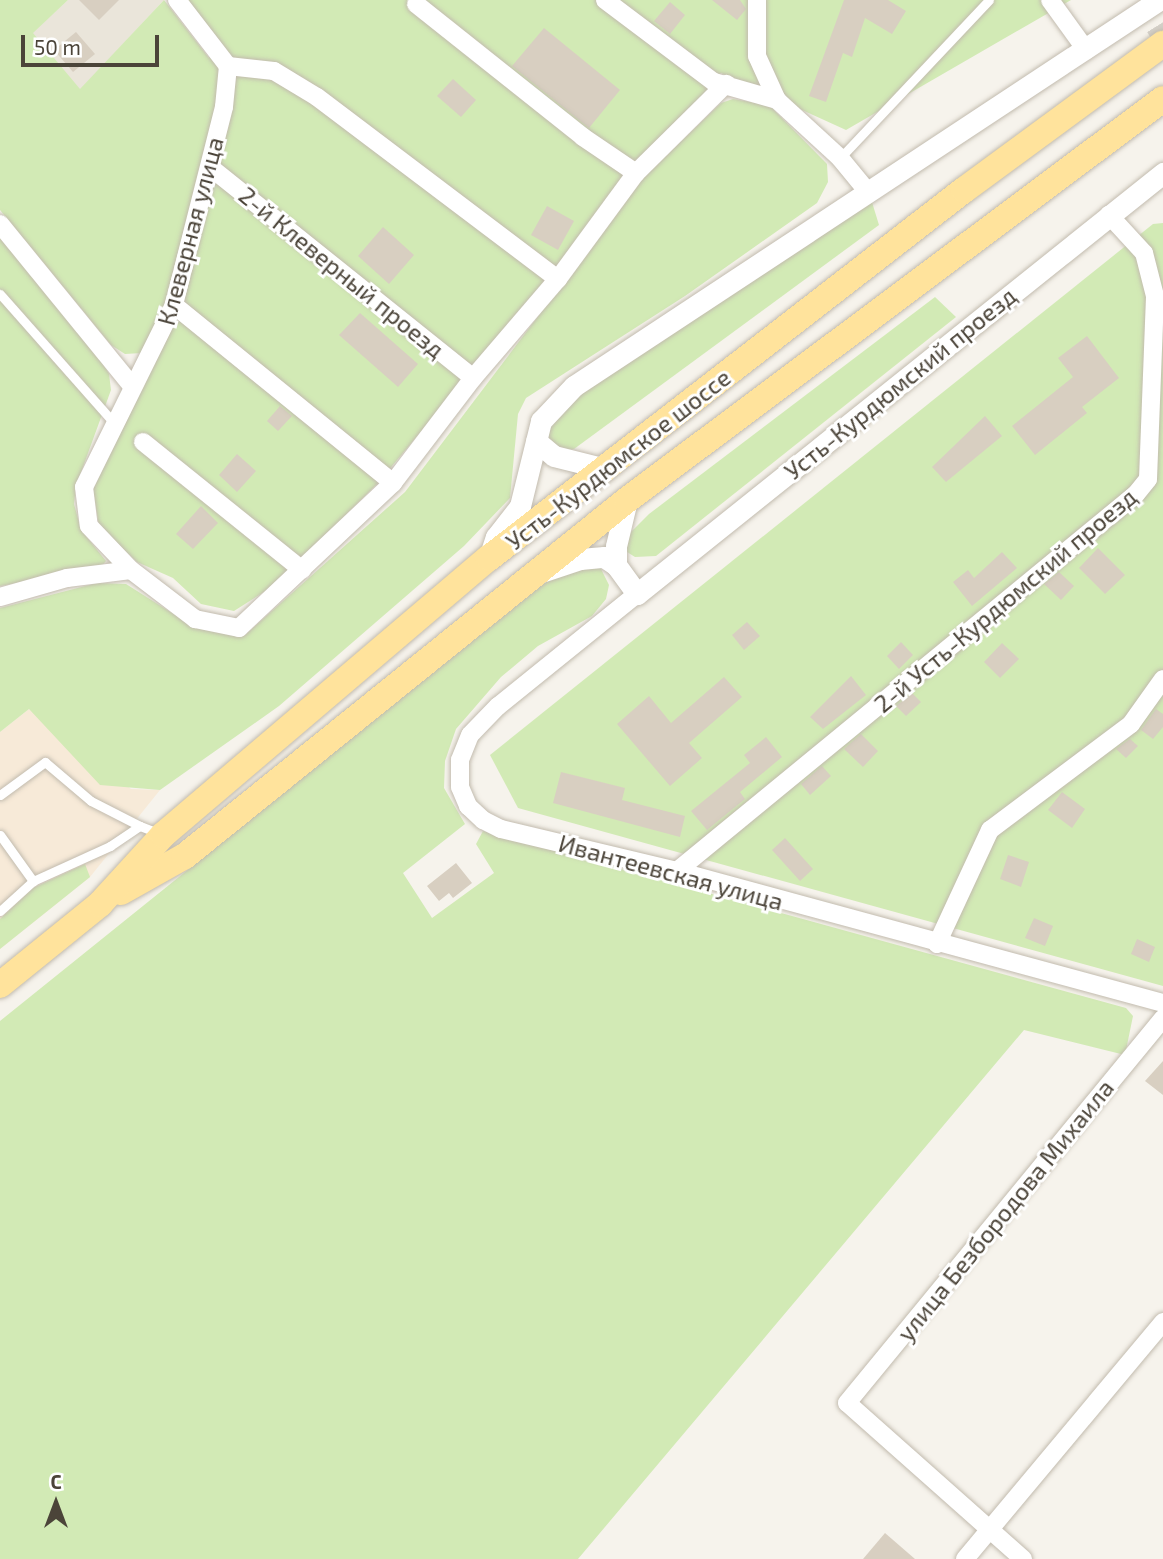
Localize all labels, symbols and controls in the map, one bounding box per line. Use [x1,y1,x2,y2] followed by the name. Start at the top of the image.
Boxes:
[24,21,163,65] scale bar
[34,34,81,59] text: 50 m
[151,134,229,328] street label: Клеверная улица
[234,180,450,364] street label: 2-й Клеверный проезд
[778,281,1022,485] street label: Усть-Курдюмский проезд
[500,362,736,556] street label: Усть-Курдюмское шоссе
[868,482,1142,718] street label: 2-й Усть-Курдюмский проезд
[556,828,786,916] street label: Ивантеевская улица
[891,1073,1119,1347] street label: улица Безбородова Михаила
[21,1468,91,1538] north arrow
[50,1470,62,1493] text: С

